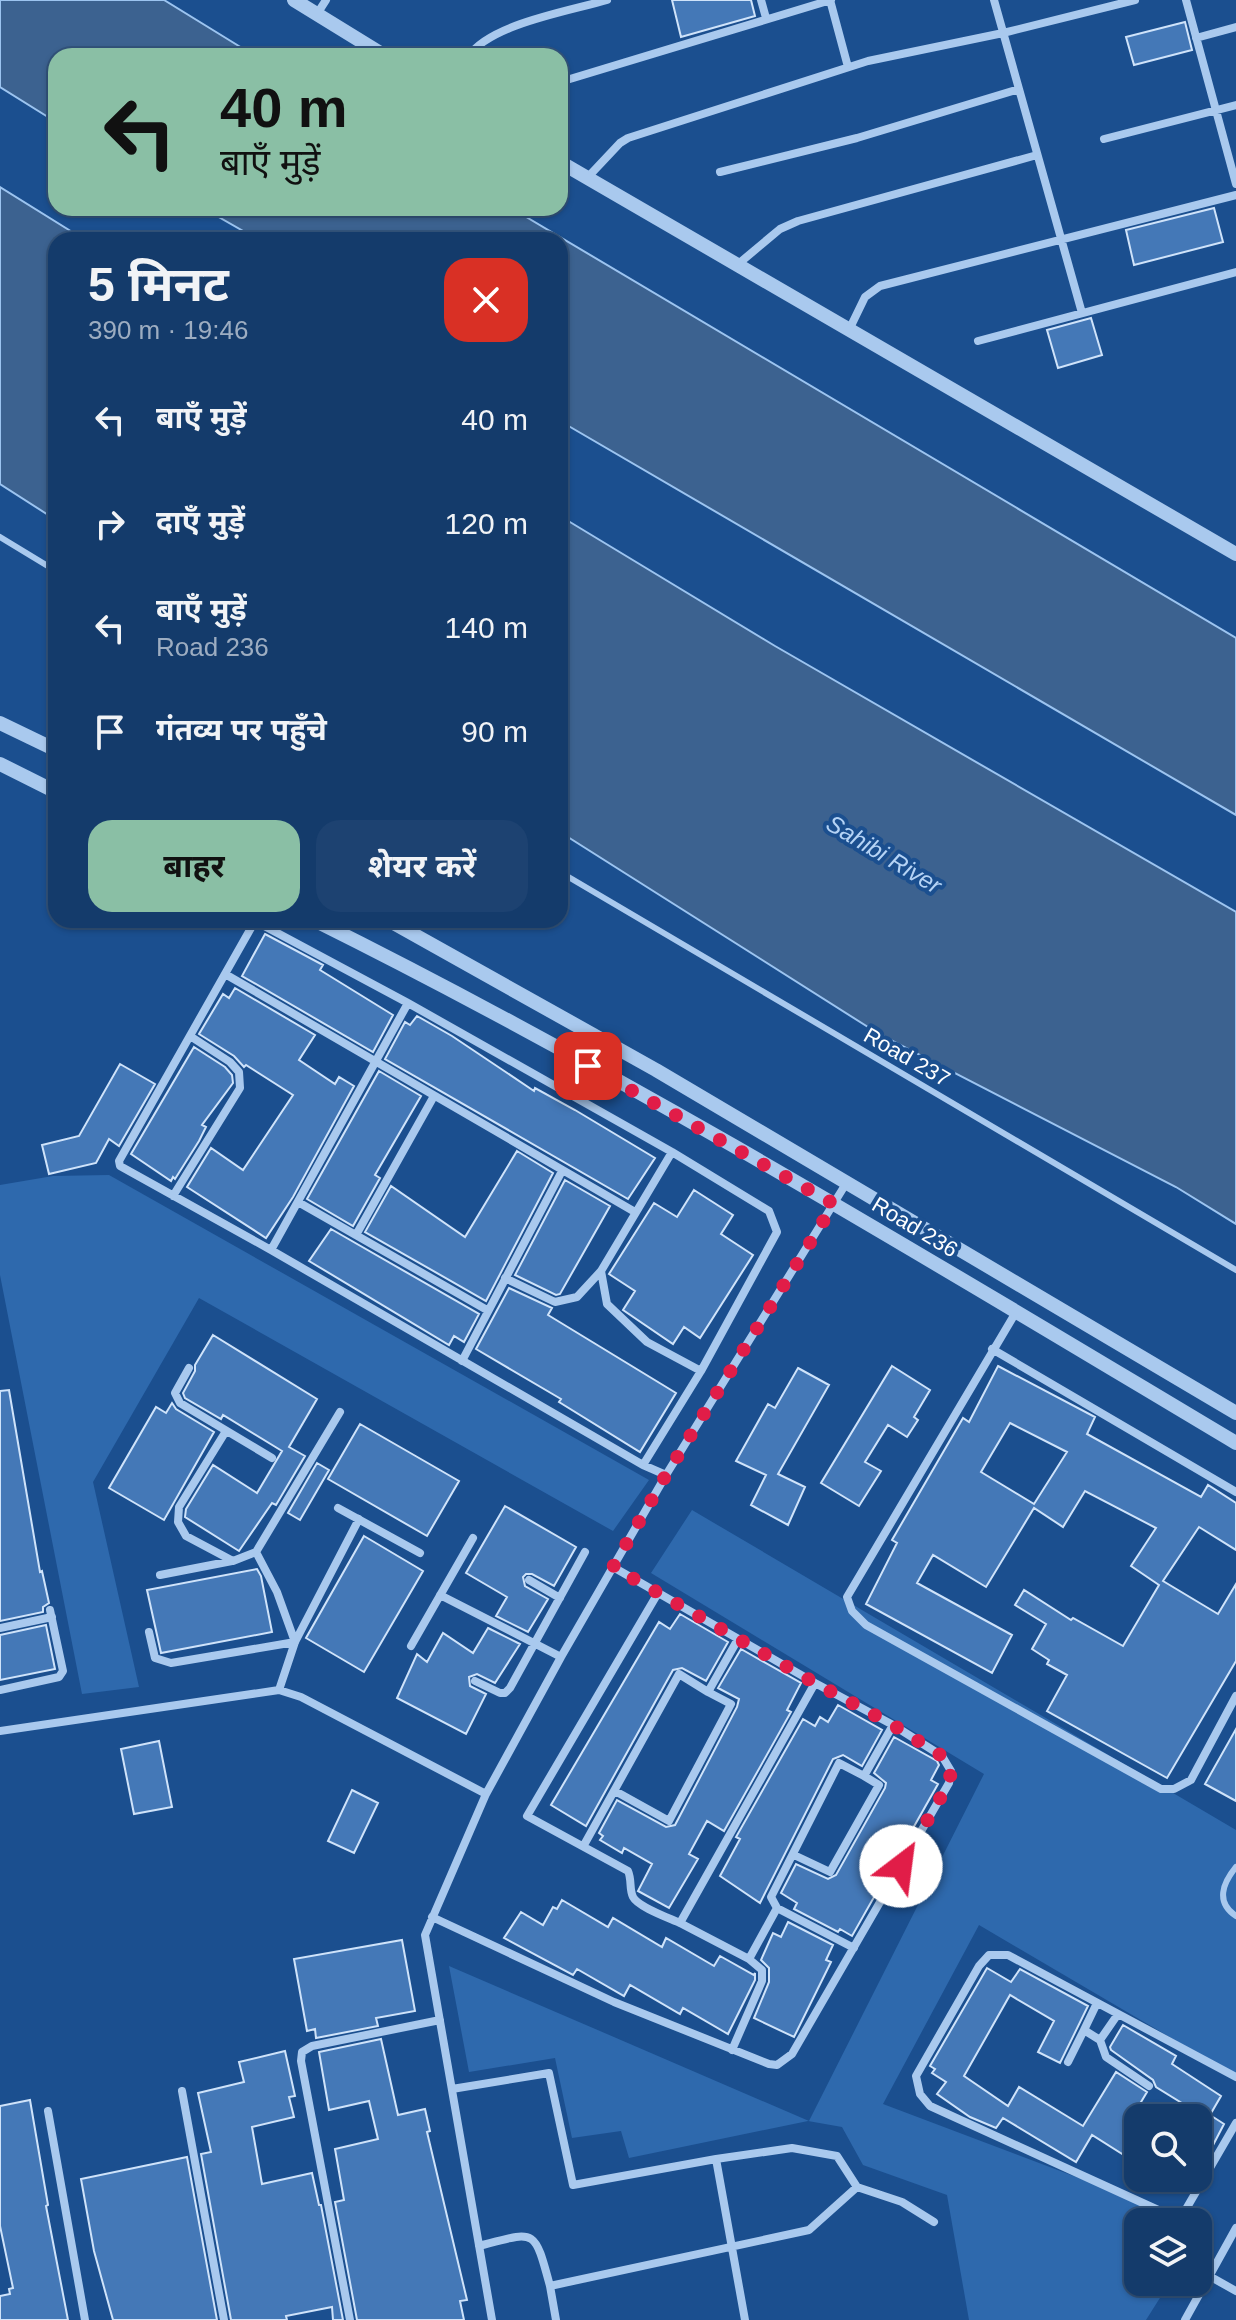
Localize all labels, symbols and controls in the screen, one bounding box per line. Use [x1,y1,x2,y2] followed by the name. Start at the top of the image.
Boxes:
[220,76,348,139] text: 40 m
[88,80,192,184] icon: left
[220,142,321,183] text: बाएँ मुड़ें
[88,258,229,311] text: 5 मिनट
[444,258,528,342] button: close
[88,315,248,345] text: 390 m · 19:46
[88,398,132,442] icon: left
[156,401,247,434] text: बाएँ मुड़ें
[461,403,528,436] text: 40 m
[88,502,132,546] icon: right
[156,505,245,538] text: दाएँ मुड़ें
[445,507,528,540] text: 120 m
[156,593,247,626] text: बाएँ मुड़ें
[88,606,132,650] icon: left
[445,611,528,644] text: 140 m
[156,632,269,662] text: Road 236
[88,710,132,754] icon: arrive
[156,713,327,746] text: गंतव्य पर पहुँचे
[461,715,528,748] text: 90 m
[822,809,947,899] water label: Sahibi River
[88,820,300,912] button: बाहर
[316,820,528,912] button: शेयर करें
[859,1022,955,1092] street label: Road 237
[554,1032,622,1100] pin
[566,1044,610,1088] icon: arrive
[868,1192,962,1262] street label: Road 236
[859,1824,943,1908] position arrow
[1124,2104,1212,2296] map controls
[1124,2104,1212,2192] button: search
[1124,2208,1212,2296] button: layers

